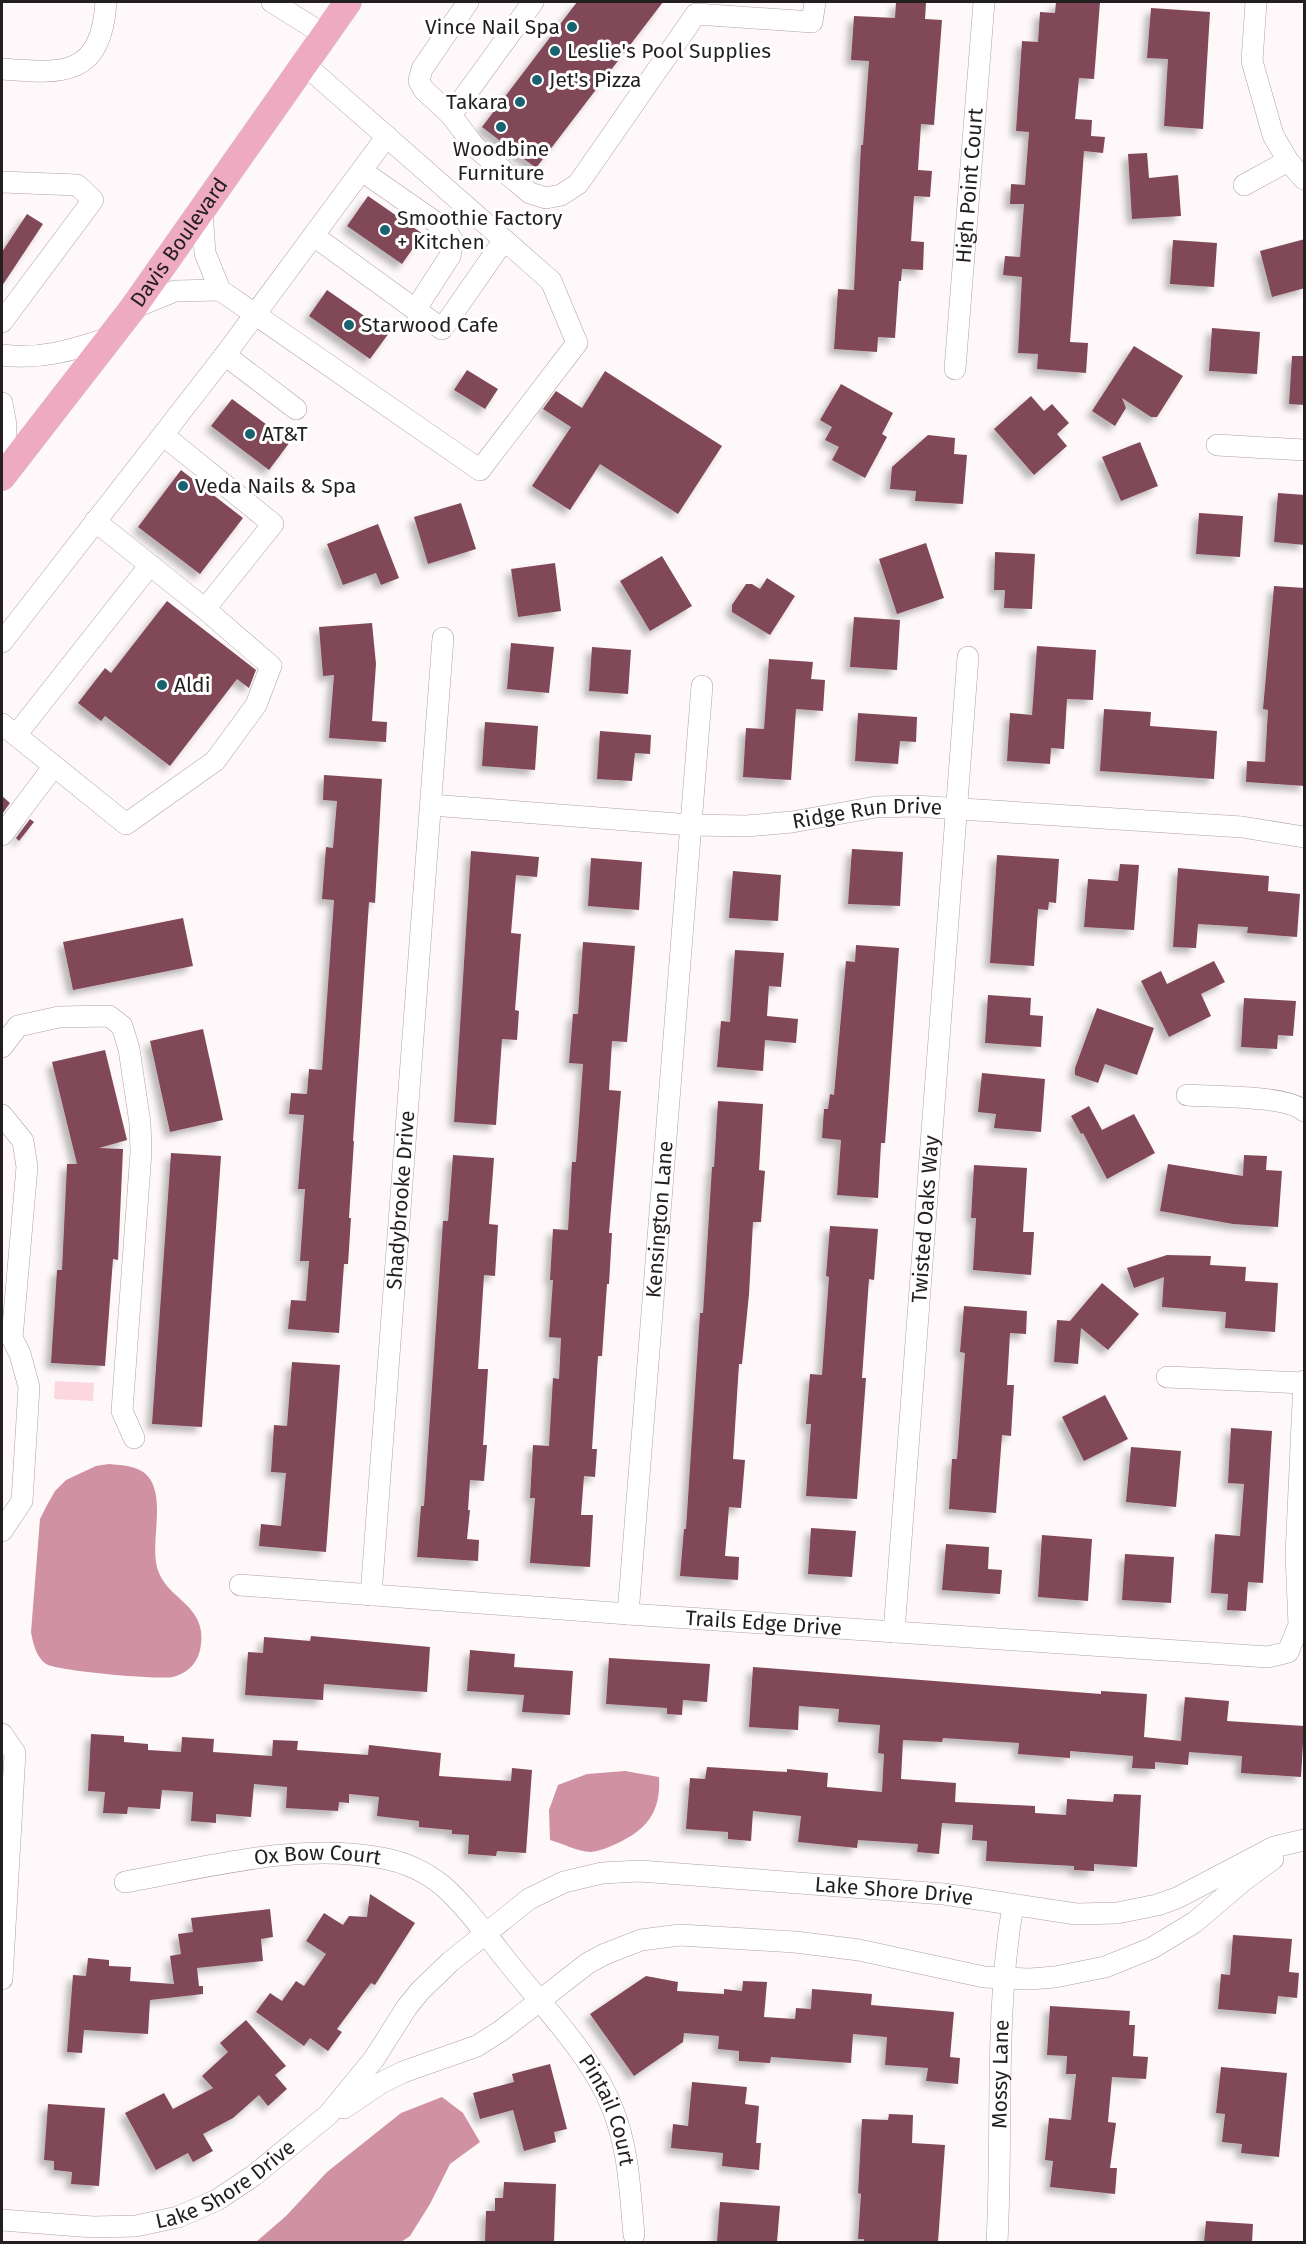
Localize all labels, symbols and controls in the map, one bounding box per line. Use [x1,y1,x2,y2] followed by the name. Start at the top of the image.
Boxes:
[425,14,560,40] place label: Vince Nail Spa
[565,20,579,34] marker: Vince Nail Spa
[567,38,771,64] place label: Leslie's Pool Supplies
[548,44,562,58] marker: Leslie's Pool Supplies
[549,67,641,93] place label: Jet's Pizza
[530,73,544,87] marker: Jet's Pizza
[446,89,508,115] place label: Takara
[513,95,527,109] marker: Takara
[950,106,989,264] street label: High Point Court
[494,120,508,134] marker: Woodbine Furniture
[453,136,549,186] place label: Woodbine Furniture
[125,173,234,312] street label: Davis Boulevard
[397,205,563,255] place label: Smoothie Factory + Kitchen
[378,223,392,237] marker: Smoothie Factory + Kitchen
[361,312,498,338] place label: Starwood Cafe
[342,318,356,332] marker: Starwood Cafe
[262,421,308,447] place label: AT&T
[243,427,257,441] marker: AT&T
[195,473,356,499] place label: Veda Nails & Spa
[176,479,190,493] marker: Veda Nails & Spa
[174,672,211,698] place label: Aldi
[155,678,169,692] marker: Aldi
[790,793,943,835] street label: Ridge Run Drive
[381,1110,420,1291] street label: Shadybrooke Drive
[906,1134,945,1304] street label: Twisted Oaks Way
[640,1140,679,1299] street label: Kensington Lane
[685,1605,843,1641] street label: Trails Edge Drive
[252,1840,383,1871] street label: Ox Bow Court
[814,1871,975,1911] street label: Lake Shore Drive
[987,2019,1015,2129] street label: Mossy Lane
[573,2049,640,2168] street label: Pintail Court
[153,2134,300,2234] street label: Lake Shore Drive

